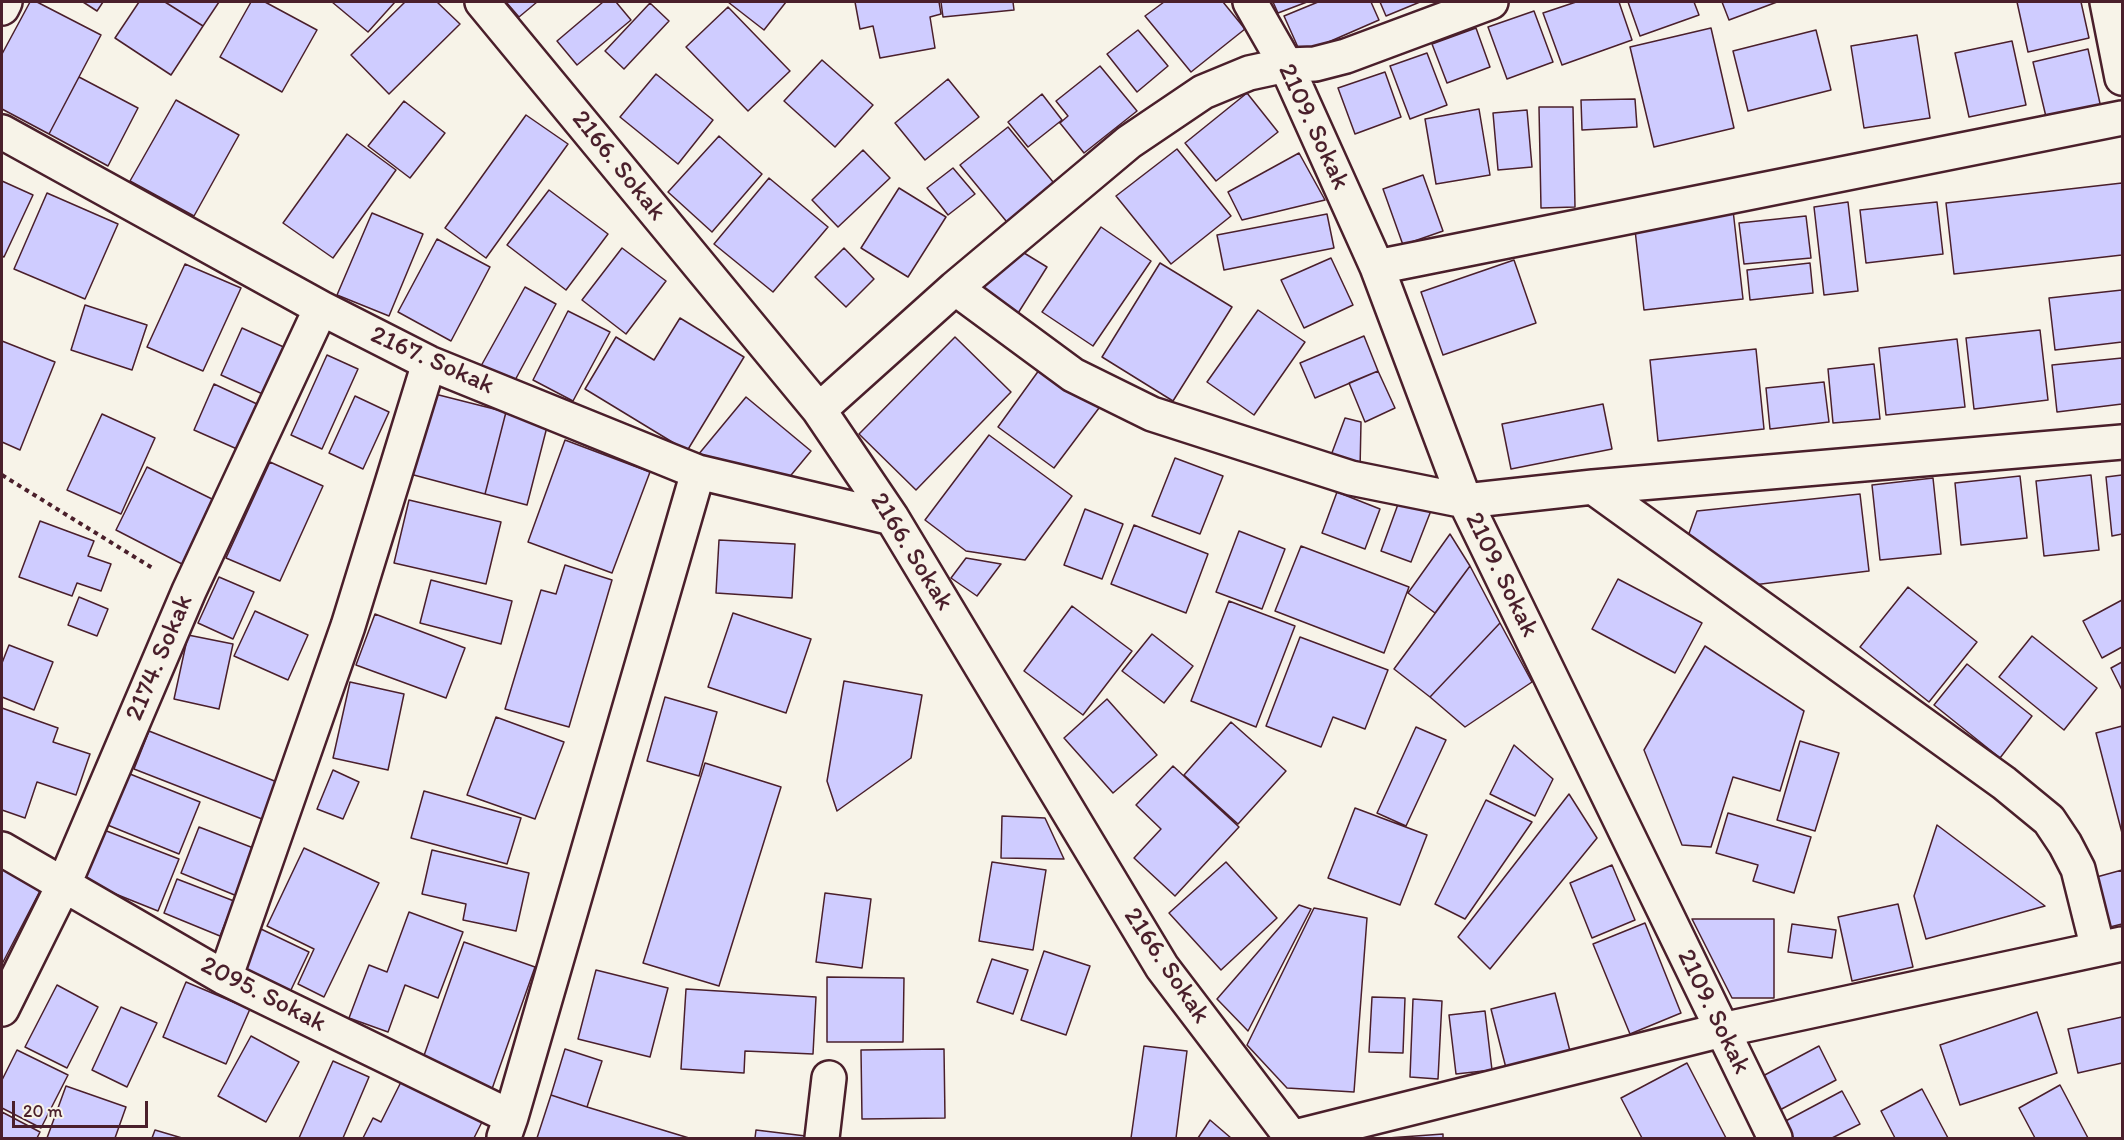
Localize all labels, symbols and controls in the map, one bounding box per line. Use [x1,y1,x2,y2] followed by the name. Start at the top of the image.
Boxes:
[1270,59,1356,195] street label: 2109. Sokak
[564,105,672,227] street label: 2166. Sokak
[365,320,499,402] street label: 2167. Sokak
[863,487,959,617] street label: 2166. Sokak
[1457,507,1545,643] street label: 2109. Sokak
[119,590,201,726] street label: 2174. Sokak
[1116,902,1216,1030] street label: 2166. Sokak
[1669,944,1757,1080] street label: 2109. Sokak
[195,950,331,1040] street label: 2095. Sokak
[15,1089,152,1127] scale bar
[23,1100,63,1122] text: 20 m

